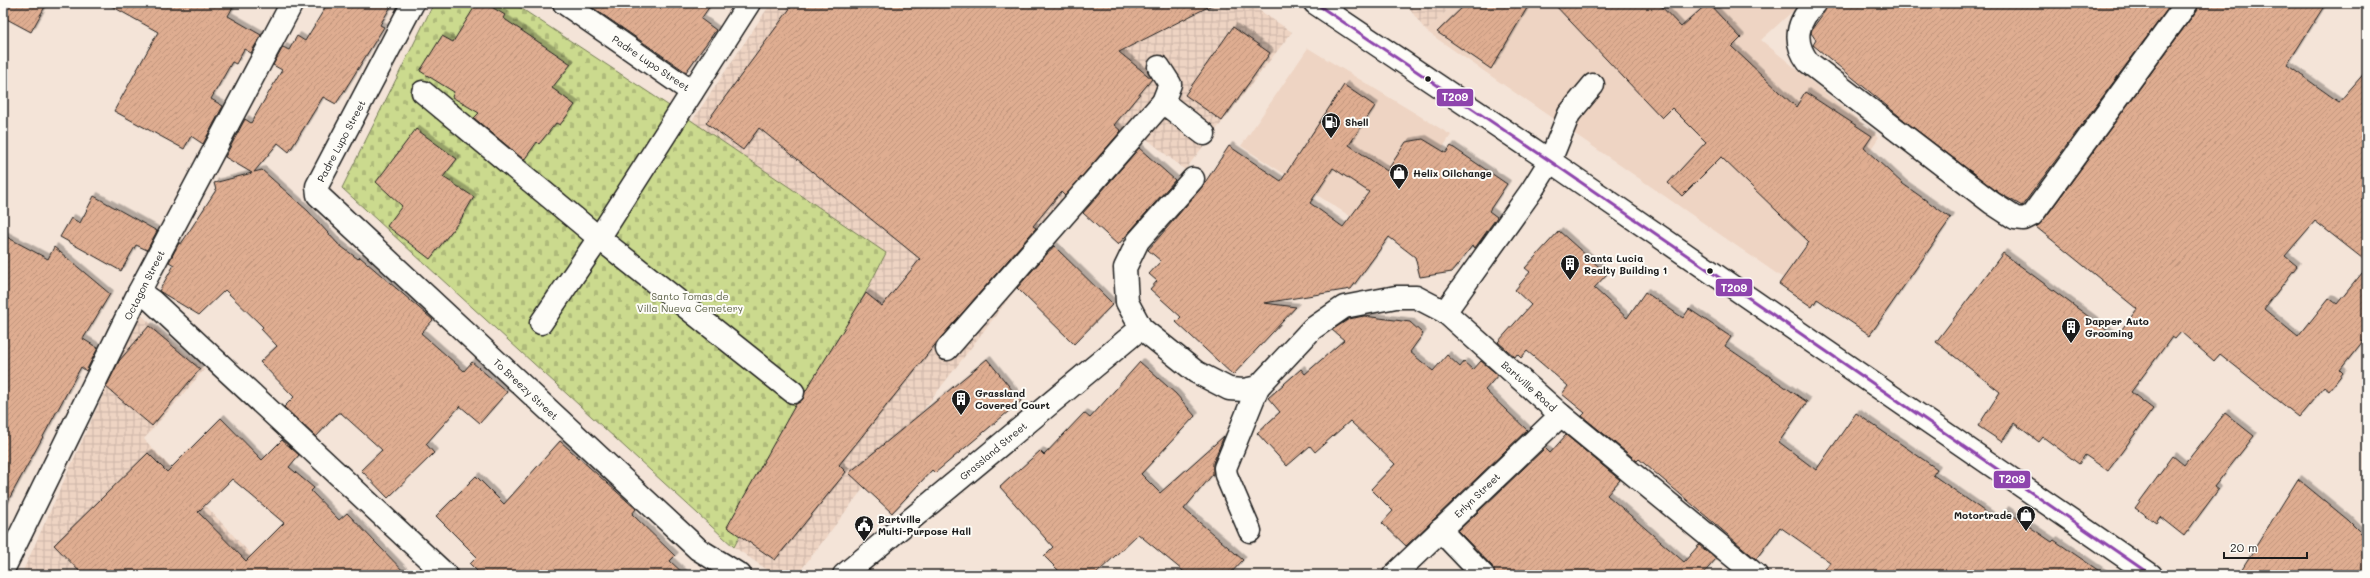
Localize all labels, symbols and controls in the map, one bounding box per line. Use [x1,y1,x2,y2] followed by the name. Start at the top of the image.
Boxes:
[609,32,693,94] street label: Padre Lupo Street
[1423,74,1433,84] unlabelled marker
[1436,88,1474,107] line badge: T209
[1442,89,1469,104] text: T209
[313,98,369,184] street label: Padre Lupo Street
[1320,111,1342,139] fuel station icon: Shell
[1345,115,1369,129] place label: Shell
[1388,162,1410,190] shop icon: Helix Oilchange
[1413,166,1492,180] place label: Helix Oilchange
[120,248,168,322] street label: Octagon Street
[1584,251,1667,277] place label: Santa Lucia Realty Building 1
[1559,253,1581,281] building icon: Santa Lucia Realty Building 1
[1705,266,1715,276] unlabelled marker
[1715,278,1753,297] line badge: T209
[1721,280,1748,295] text: T209
[637,289,743,315] park label: Santo Tomas de Villa Nueva Cemetery
[2085,314,2149,340] place label: Dapper Auto Grooming
[2060,316,2082,344] building icon: Dapper Auto Grooming
[490,355,562,423] street label: To Breezy Street
[1498,358,1560,414] street label: Bartville Road
[975,386,1050,412] place label: Grassland Covered Court
[950,388,972,416] building icon: Grassland Covered Court
[956,419,1030,483] street label: Grassland Street
[1451,469,1503,521] street label: Erlyn Street
[1993,470,2031,489] line badge: T209
[1999,471,2026,486] text: T209
[2015,504,2037,532] shop icon: Motortrade
[1954,508,2012,522] place label: Motortrade
[878,512,971,538] place label: Bartville Multi-Purpose Hall
[853,514,875,542] public building icon: Bartville Multi-Purpose Hall
[2224,534,2307,560] scale bar
[2230,539,2258,555] text: 20 m

